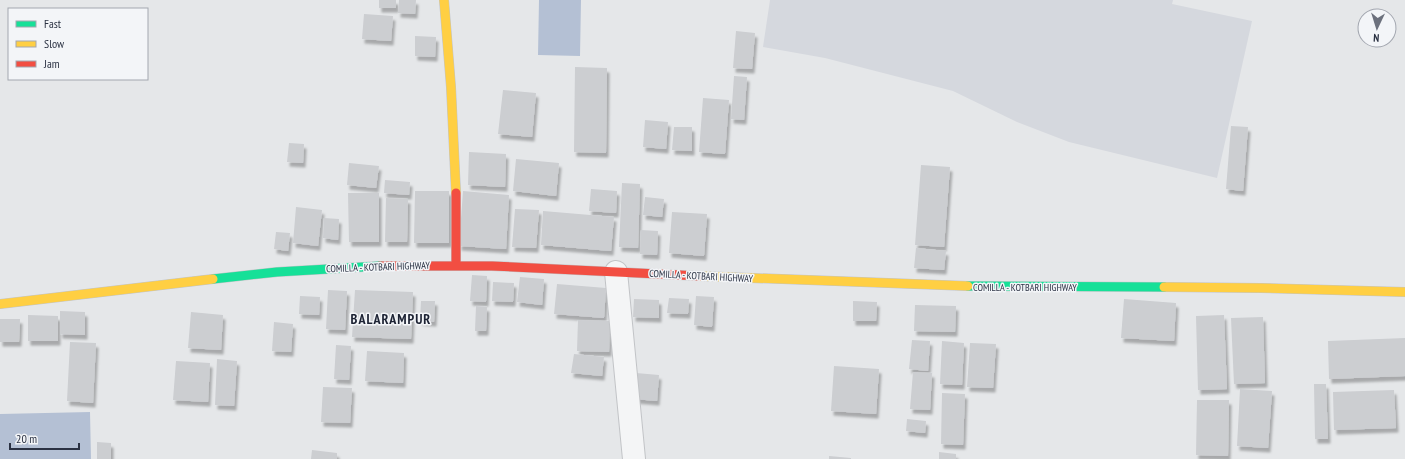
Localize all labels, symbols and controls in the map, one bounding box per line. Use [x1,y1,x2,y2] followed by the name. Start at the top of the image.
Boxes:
[8,8,148,80] legend
[1357,8,1397,48] north arrow
[44,16,62,31] text: Fast
[1373,31,1380,45] text: N
[44,36,65,51] text: Slow
[43,56,60,71] text: Jam
[326,259,431,275] street label: COMILLA - KOTBARI HIGHWAY
[649,267,754,285] street label: COMILLA - KOTBARI HIGHWAY
[973,281,1077,294] street label: COMILLA - KOTBARI HIGHWAY
[351,310,431,328] district label: BALARAMPUR
[10,425,79,451] scale bar
[16,431,37,446] text: 20 m

